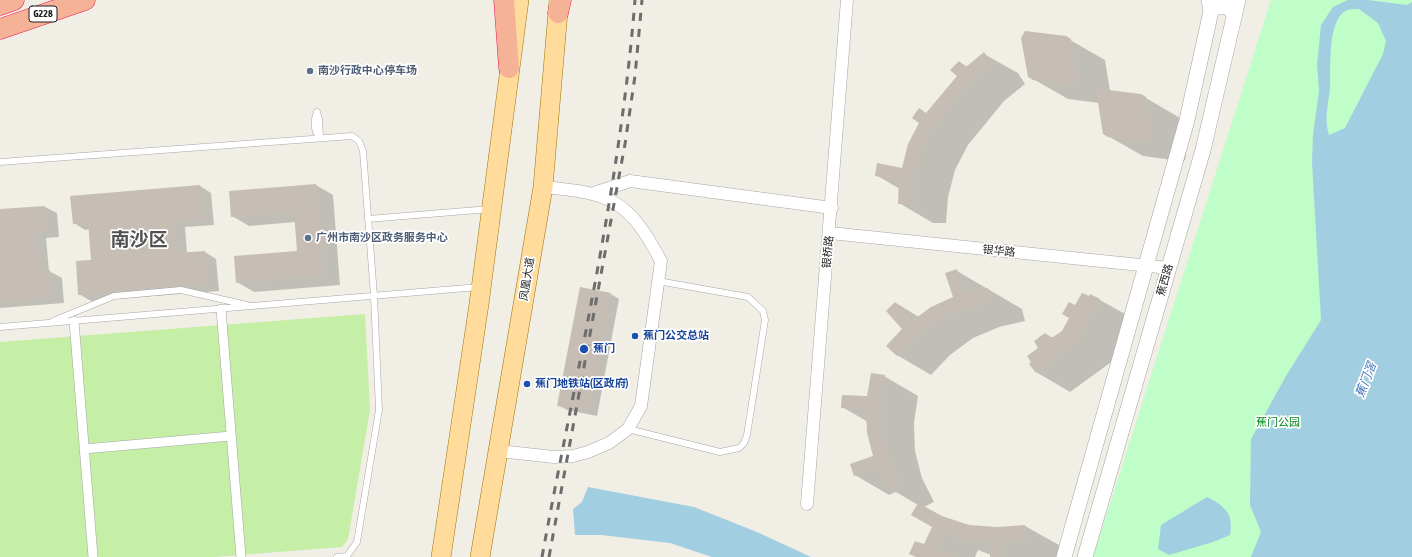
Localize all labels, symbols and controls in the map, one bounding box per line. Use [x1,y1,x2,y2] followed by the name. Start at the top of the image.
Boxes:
[29,6,57,22] road number: G228
[318,64,417,78] place label: 南沙行政中心停车场
[305,66,315,76] marker: 南沙行政中心停车场
[111,229,167,251] district label: 南沙区
[316,231,448,245] place label: 广州市南沙区政务服务中心
[303,233,313,243] marker: 广州市南沙区政务服务中心
[820,235,836,269] street label: 银桥路
[982,243,1016,259] street label: 银华路
[517,256,537,302] street label: 凤凰大道
[1154,262,1176,298] street label: 蕉西路
[643,329,709,343] place label: 蕉门公交总站
[630,331,640,341] marker: 蕉门公交总站
[593,342,615,356] place label: 蕉门
[578,343,590,355] marker: 蕉门
[1353,361,1379,399] water label: 蕉门滘
[535,377,628,391] place label: 蕉门地铁站(区政府)
[522,379,532,389] marker: 蕉门地铁站(区政府)
[1256,416,1300,430] park label: 蕉门公园

